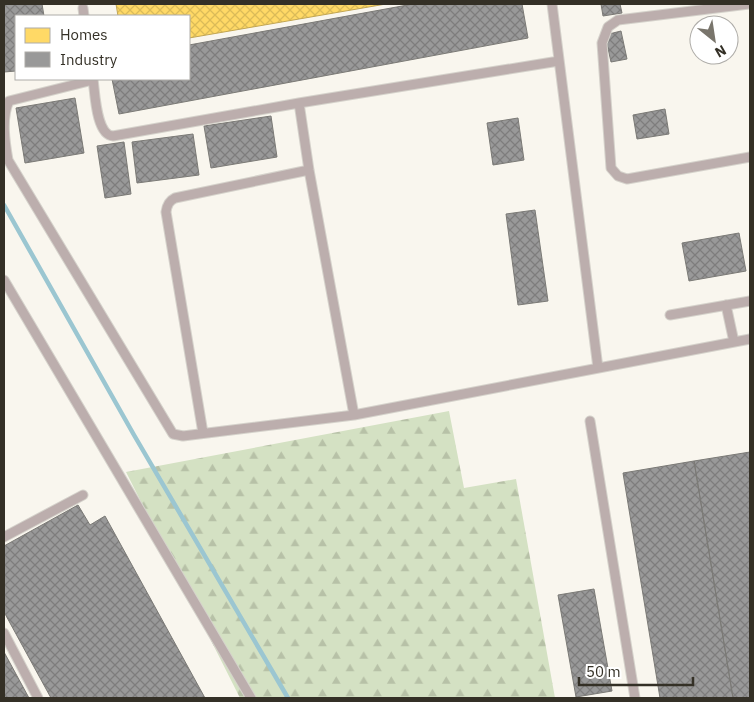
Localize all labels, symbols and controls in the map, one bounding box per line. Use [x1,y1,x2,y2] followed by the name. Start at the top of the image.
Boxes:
[15,15,190,80] legend
[689,15,739,65] north arrow
[60,25,108,44] text: Homes
[712,41,729,62] text: N
[60,50,118,69] text: Industry
[579,654,693,686] scale bar
[586,662,621,681] text: 50 m

